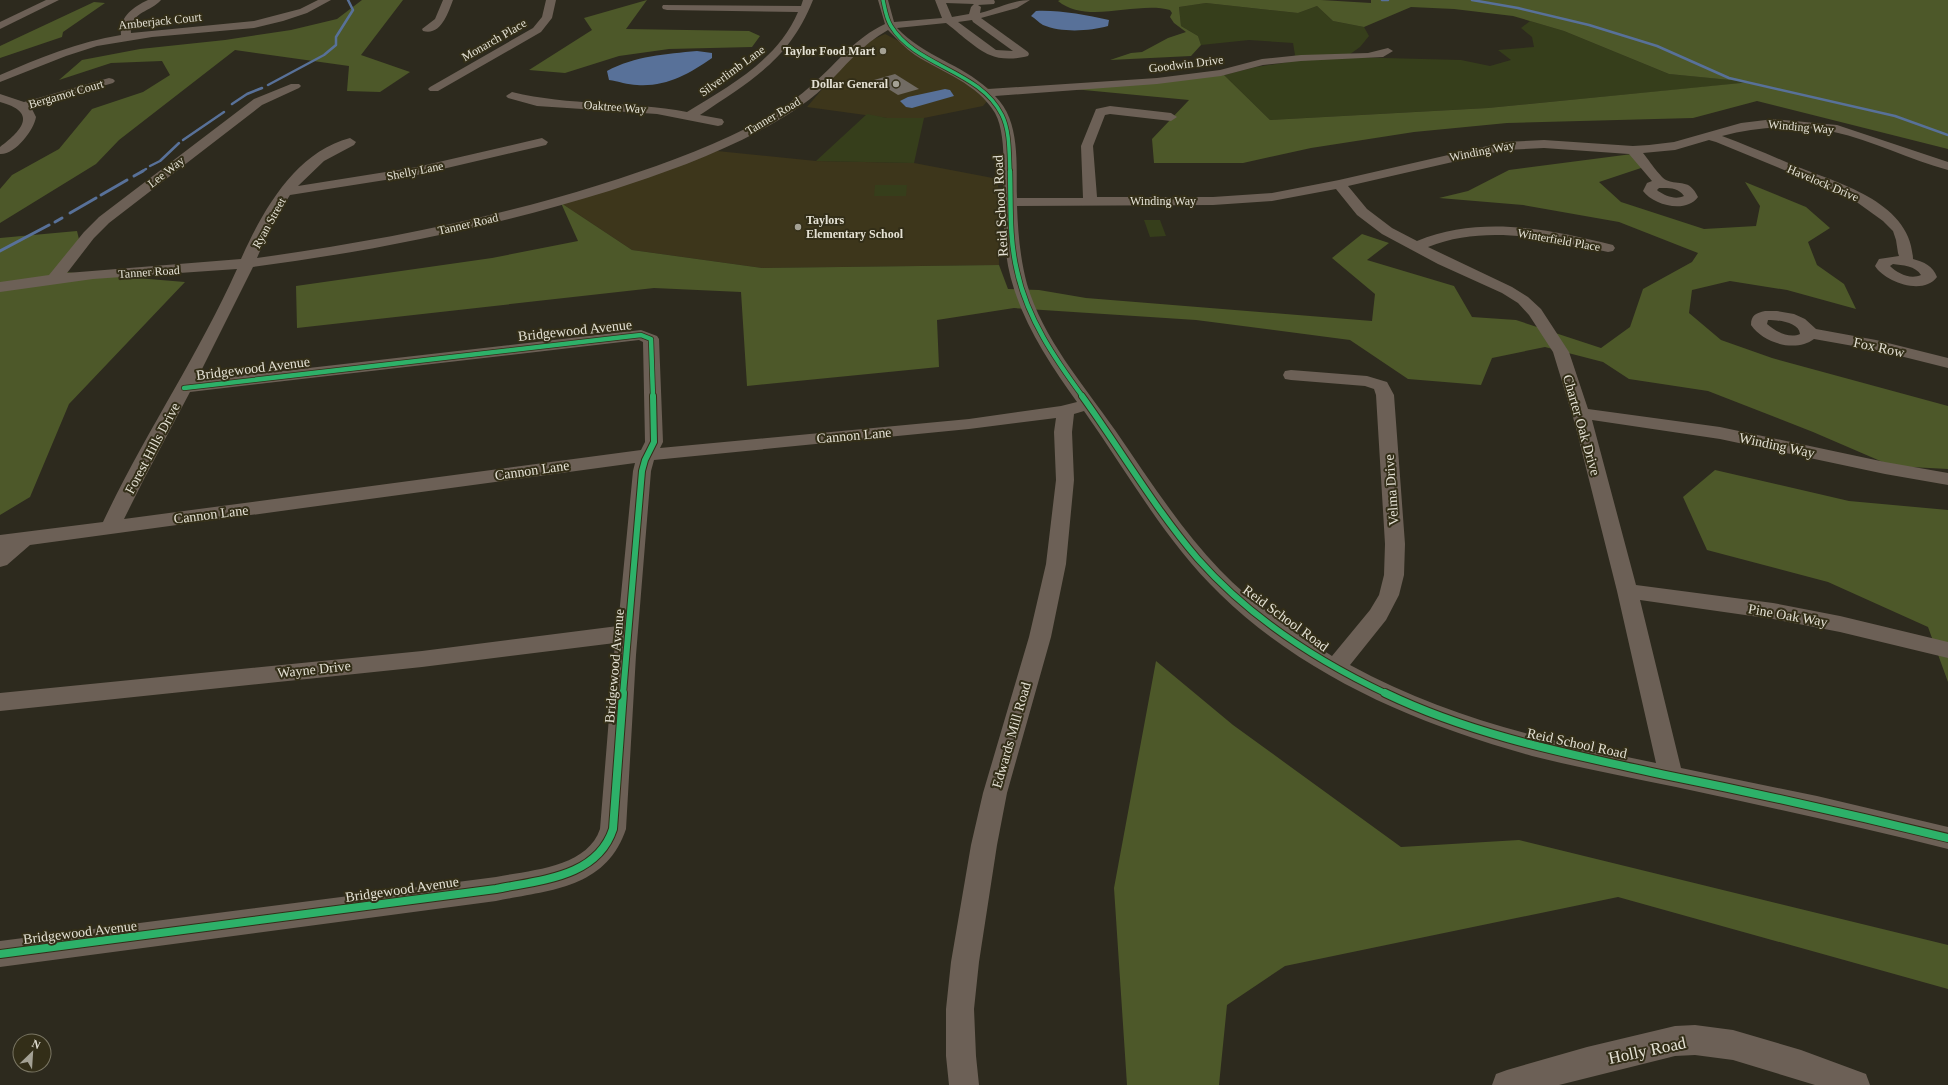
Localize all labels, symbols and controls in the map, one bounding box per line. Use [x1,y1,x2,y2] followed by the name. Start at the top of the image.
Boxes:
[118,10,203,32] street label: Amberjack Court
[459,16,529,64] street label: Monarch Place
[696,43,768,99] street label: Silverlimb Lane
[783,44,875,58] place label: Taylor Food Mart
[878,46,888,56] marker: Taylor Food Mart
[1148,52,1224,76] street label: Goodwin Drive
[27,76,106,111] street label: Bergamot Court
[811,77,889,91] place label: Dollar General
[891,79,901,89] marker: Dollar General
[743,94,803,138] street label: Tanner Road
[583,98,647,116] street label: Oaktree Way
[1768,117,1834,137] street label: Winding Way
[1448,138,1516,164] street label: Winding Way
[145,153,187,191] street label: Lee Way
[990,155,1011,257] street label: Reid School Road
[385,159,445,183] street label: Shelly Lane
[1785,162,1861,204] street label: Havelock Drive
[1130,194,1196,208] street label: Winding Way
[249,195,289,251] street label: Ryan Street
[436,210,500,238] street label: Tanner Road
[806,213,904,241] place label: Taylors Elementary School
[793,222,803,232] marker: Taylors Elementary School
[1517,226,1601,254] street label: Winterfield Place
[118,263,180,281] street label: Tanner Road
[517,317,633,344] street label: Bridgewood Avenue
[1852,335,1907,360] street label: Fox Row
[195,354,311,383] street label: Bridgewood Avenue
[1560,373,1603,477] street label: Charter Oak Drive
[122,400,183,496] street label: Forest Hills Drive
[816,425,892,446] street label: Cannon Lane
[1738,430,1816,461] street label: Winding Way
[1382,454,1401,526] street label: Velma Drive
[494,458,570,483] street label: Cannon Lane
[173,502,249,527] street label: Cannon Lane
[1240,582,1331,654] street label: Reid School Road
[1747,601,1829,630] street label: Pine Oak Way
[602,608,627,724] street label: Bridgewood Avenue
[277,658,352,681] street label: Wayne Drive
[989,680,1034,790] street label: Edwards Mill Road
[1526,726,1628,761] street label: Reid School Road
[344,874,460,905] street label: Bridgewood Avenue
[22,918,138,947] street label: Bridgewood Avenue
[12,1033,52,1073] north arrow
[1607,1033,1688,1068] street label: Holly Road
[30,1037,42,1051] text: N

